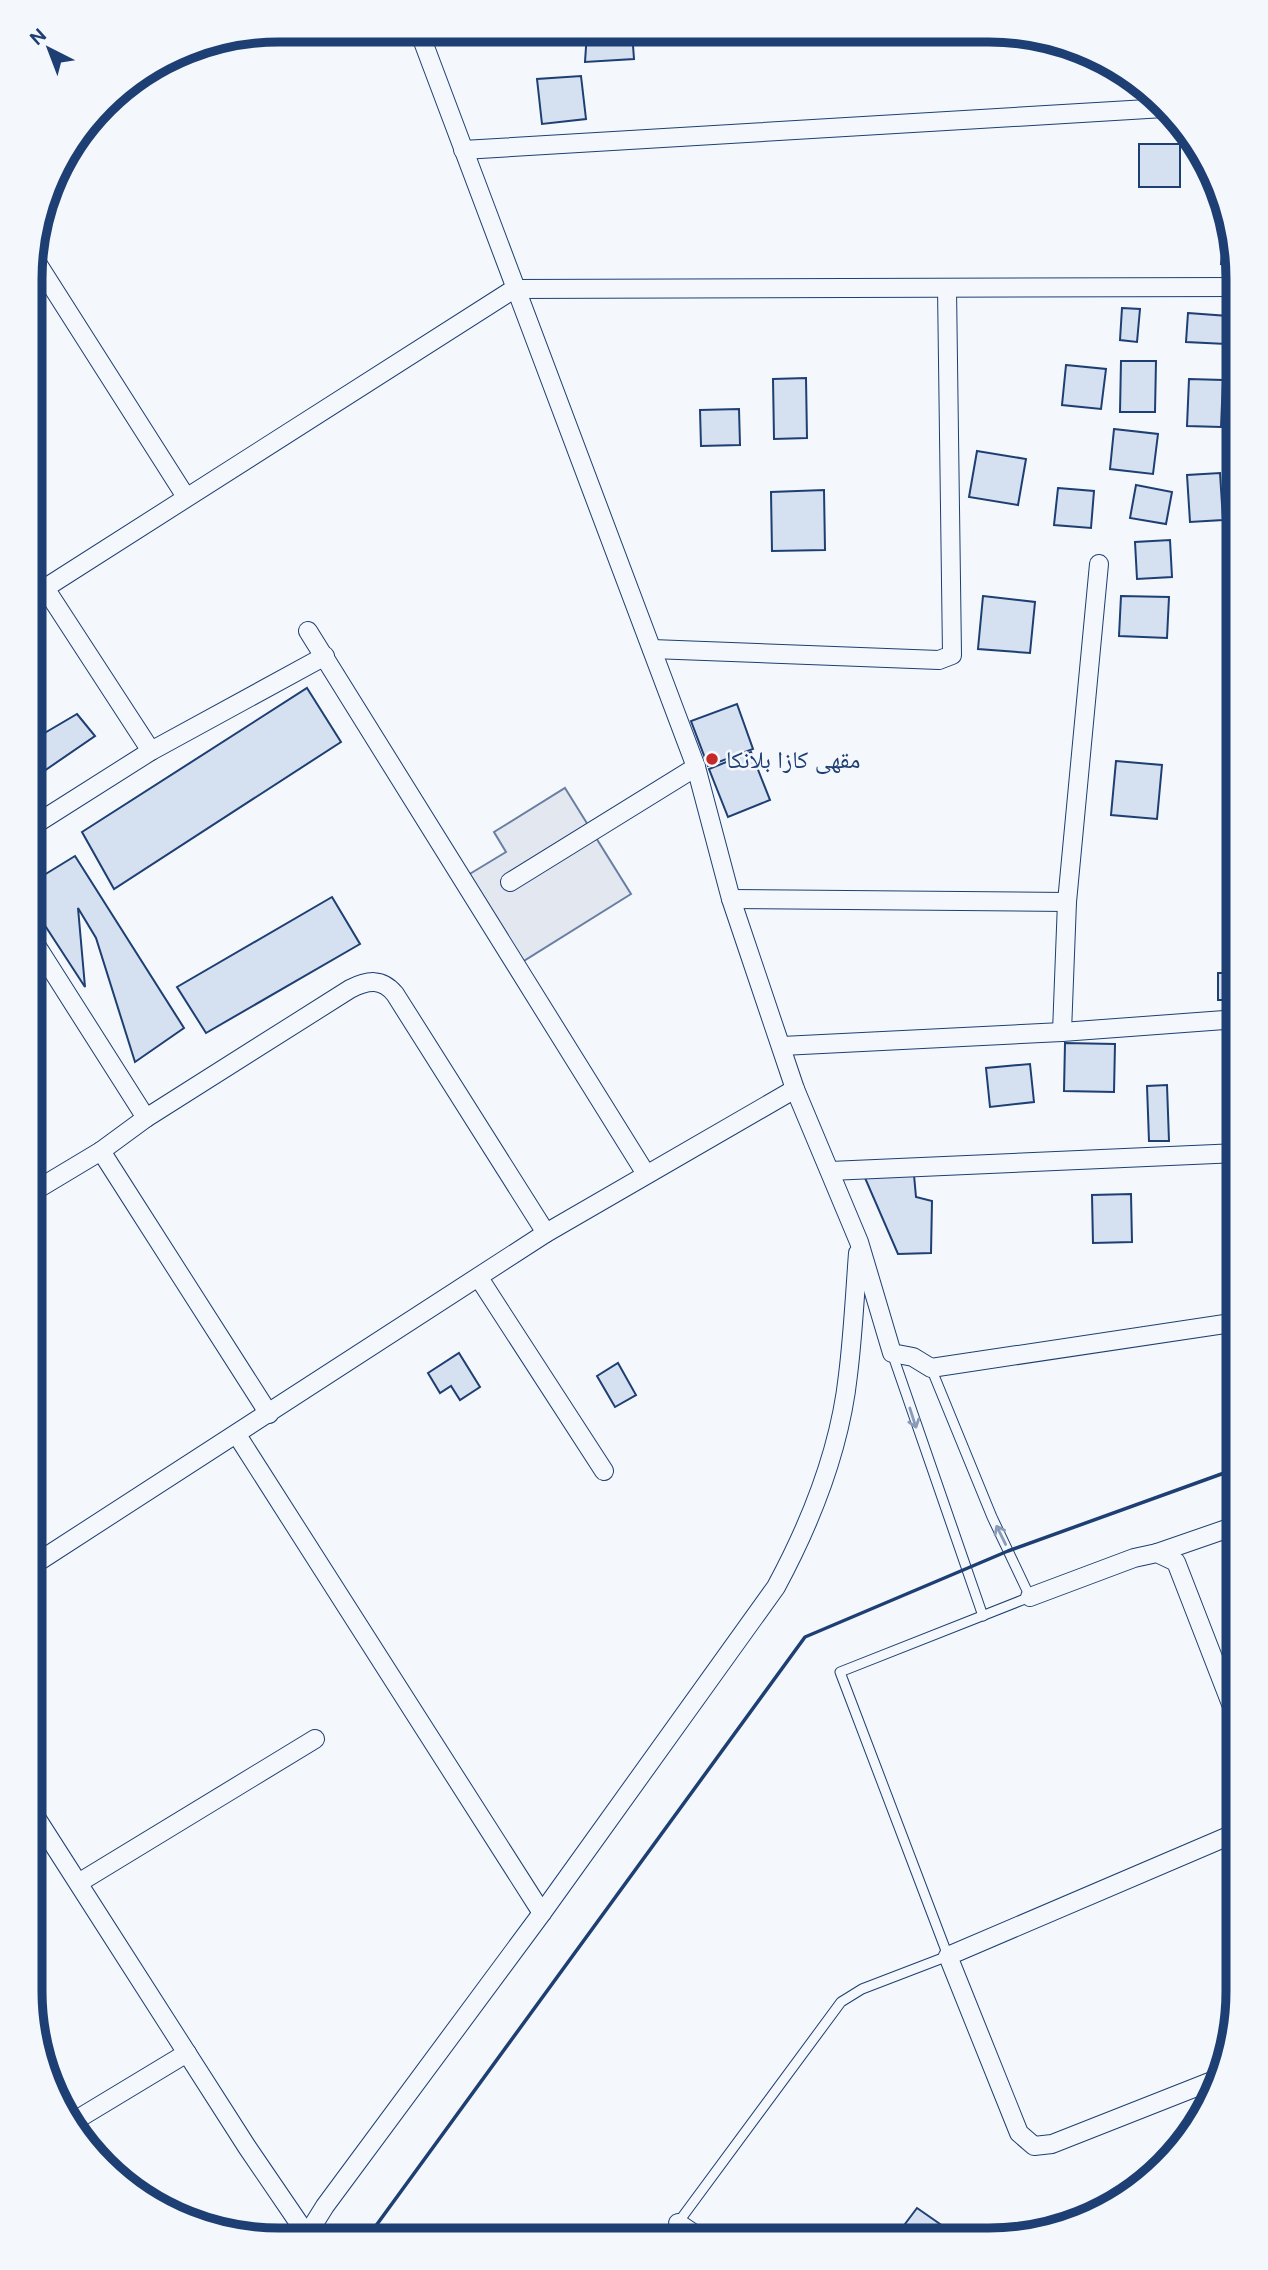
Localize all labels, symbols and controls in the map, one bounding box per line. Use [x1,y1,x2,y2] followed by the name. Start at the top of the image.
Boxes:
[14,14,84,84] north arrow
[24,23,51,51] text: N
[726,744,861,775] place label: مقهى كازا بلانكا
[704,751,720,767] marker: مقهى كازا بلانكا
[908,1406,921,1428] one-way arrow
[994,1525,1007,1546] one-way arrow

